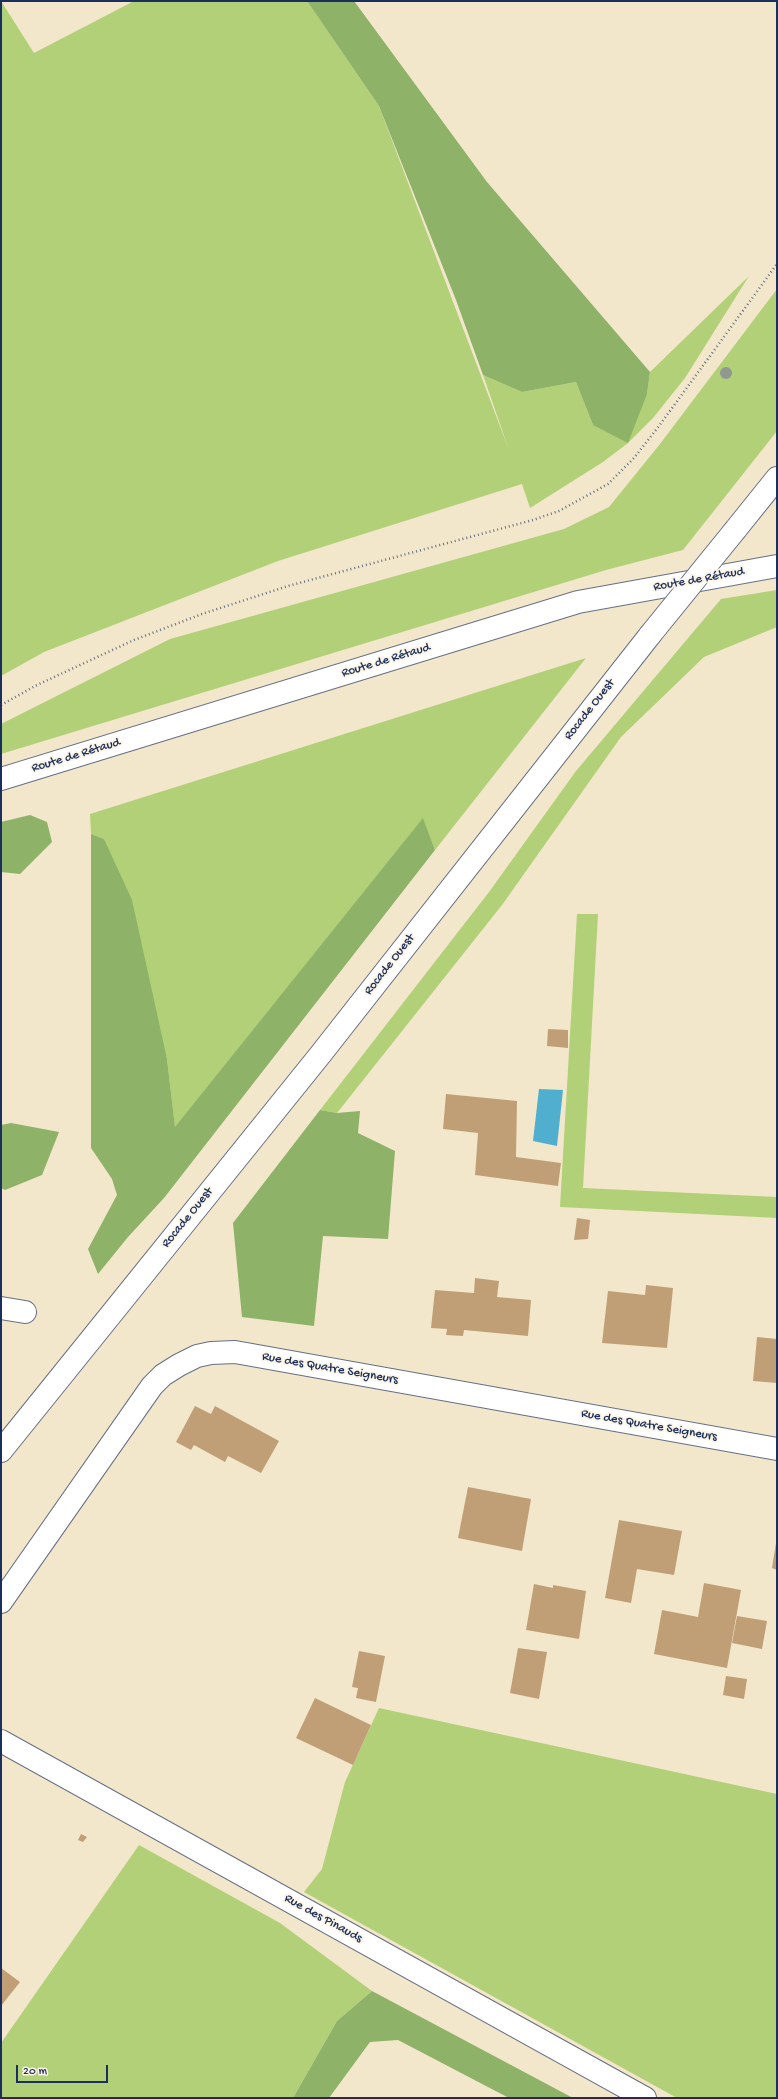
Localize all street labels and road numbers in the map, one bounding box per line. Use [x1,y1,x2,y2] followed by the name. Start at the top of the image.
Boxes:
[652,564,746,596] street label: Route de Rétaud
[340,640,432,682] street label: Route de Rétaud
[561,676,619,744] street label: Rocade Ouest
[30,735,122,777] street label: Route de Rétaud
[361,931,419,999] street label: Rocade Ouest
[159,1185,217,1251] street label: Rocade Ouest
[261,1349,399,1389] street label: Rue des Quatre Seigneurs
[580,1406,718,1446] street label: Rue des Quatre Seigneurs
[281,1891,365,1947] street label: Rue des Pinauds

